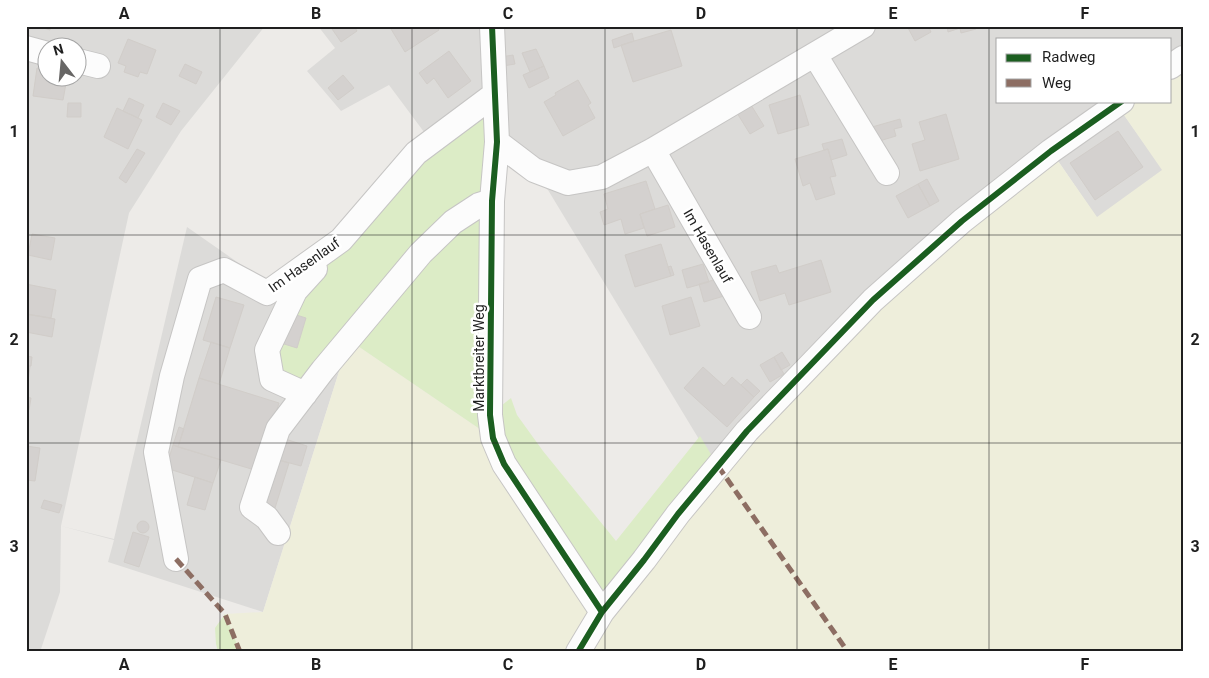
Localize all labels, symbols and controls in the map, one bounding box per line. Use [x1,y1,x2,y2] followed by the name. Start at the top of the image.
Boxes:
[119,4,130,23] text: A
[311,4,321,23] text: B
[503,4,513,23] text: C
[696,4,706,23] text: D
[889,4,898,23] text: E
[1081,4,1090,23] text: F
[38,38,88,88] north arrow
[996,38,1172,102] legend
[51,40,65,59] text: N
[1042,48,1096,66] text: Radweg
[1042,74,1071,92] text: Weg
[9,122,19,141] text: 1
[1190,122,1200,141] text: 1
[680,206,736,286] street label: Im Hasenlauf
[265,235,343,295] street label: Im Hasenlauf
[471,304,487,412] street label: Marktbreiter Weg
[9,330,19,349] text: 2
[1190,330,1200,349] text: 2
[9,537,19,556] text: 3
[1190,537,1200,556] text: 3
[119,655,130,674] text: A
[311,655,321,674] text: B
[503,655,513,674] text: C
[696,655,706,674] text: D
[889,655,898,674] text: E
[1081,655,1090,674] text: F

